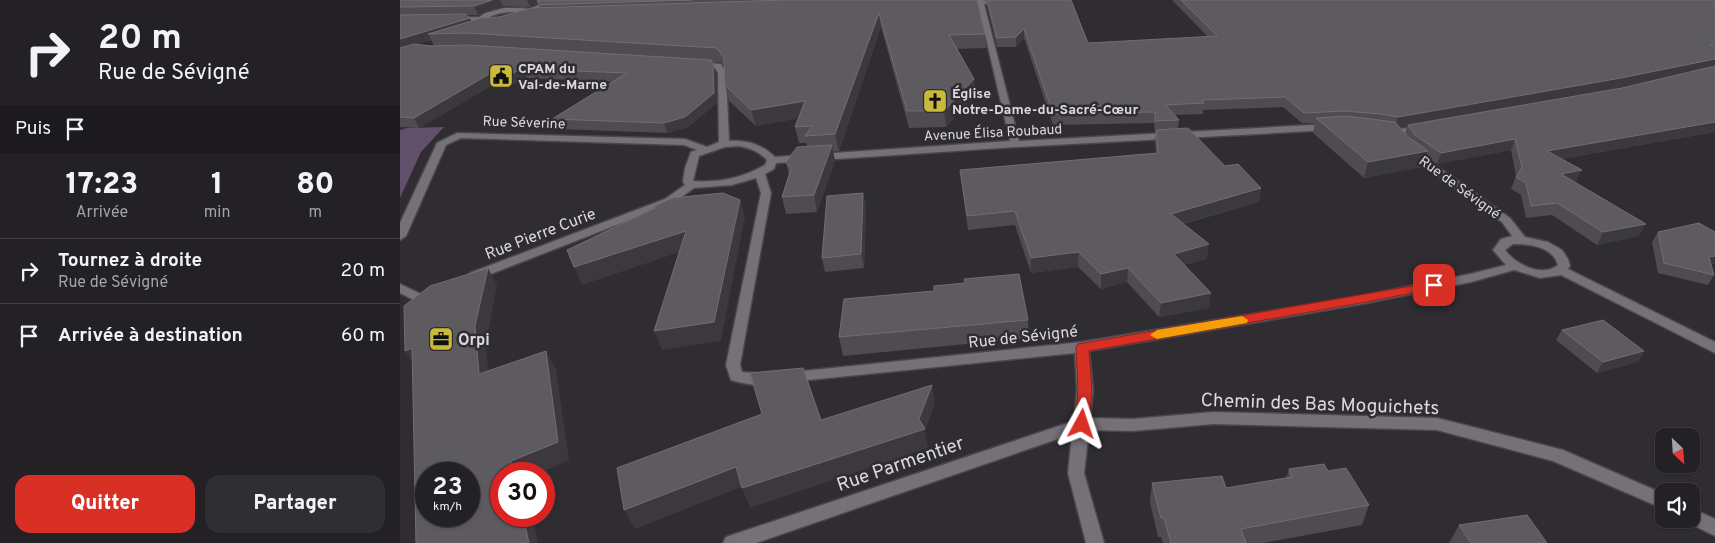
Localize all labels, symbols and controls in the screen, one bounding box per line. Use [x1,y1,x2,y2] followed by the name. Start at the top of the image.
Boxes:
[98,17,182,61] text: 20 m
[15,20,80,85] icon: right
[98,60,250,87] text: Rue de Sévigné
[518,61,607,94] place label: CPAM du Val-de-Marne
[488,63,514,89] public building icon: CPAM du Val-de-Marne
[952,85,1138,119] place label: Église Notre-Dame-du-Sacré-Cœur
[922,88,948,114] church icon: Église Notre-Dame-du-Sacré-Cœur
[482,114,566,133] street label: Rue Séverine
[61,115,89,143] icon: arrive
[15,117,51,141] text: Puis
[923,120,1063,146] street label: Avenue Élisa Roubaud
[1415,153,1503,223] street label: Rue de Sévigné
[66,167,138,204] text: 17:23
[211,167,223,204] text: 1
[296,167,334,204] text: 80
[76,203,128,223] text: Arrivée
[204,203,230,223] text: min
[308,203,322,223] text: m
[482,205,599,265] street label: Rue Pierre Curie
[58,249,202,273] text: Tournez à droite
[15,257,43,285] icon: right
[341,259,385,283] text: 20 m
[1413,264,1455,306] pin
[1420,271,1448,299] icon: arrive
[58,273,168,293] text: Rue de Sévigné
[15,322,43,350] icon: arrive
[967,322,1079,354] street label: Rue de Sévigné
[58,324,243,348] text: Arrivée à destination
[341,324,385,348] text: 60 m
[428,326,454,352] office icon: Orpi
[458,331,490,351] place label: Orpi
[1200,389,1440,421] street label: Chemin des Bas Moguichets
[1055,397,1107,449] position arrow
[1655,428,1700,472] north arrow
[1655,428,1700,528] map controls
[834,432,968,498] street label: Rue Parmentier
[490,462,555,527] speed limit sign: 30
[432,472,463,504] text: 23
[15,475,195,533] button: Quitter
[205,475,385,533] button: Partager
[1655,483,1700,528] button: sound
[433,499,462,515] text: km/h

